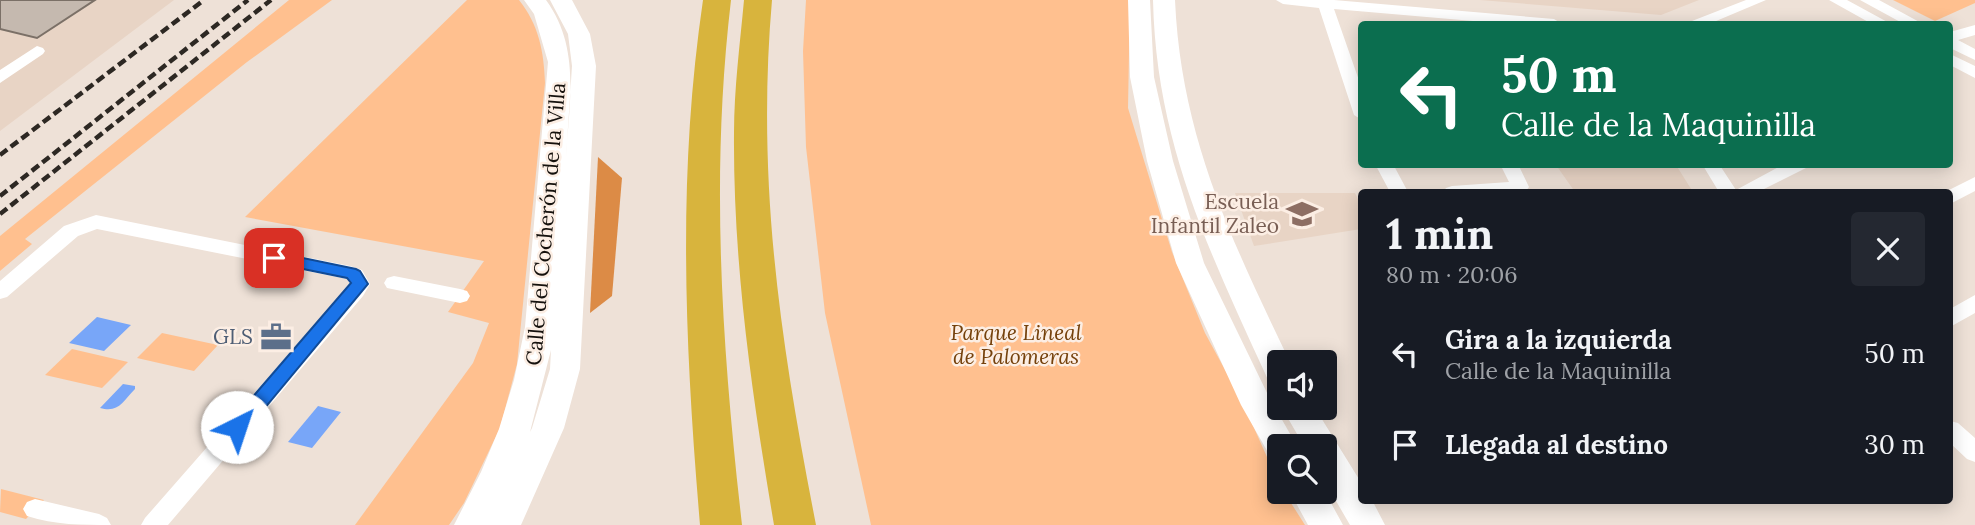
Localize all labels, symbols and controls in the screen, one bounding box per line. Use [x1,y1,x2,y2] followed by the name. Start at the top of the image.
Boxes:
[1501,43,1617,105] text: 50 m
[1386,49,1477,140] icon: left
[520,81,571,366] street label: Calle del Cocherón de la Villa
[1501,104,1816,145] text: Calle de la Maquinilla
[1151,188,1279,239] place label: Escuela Infantil Zaleo
[1285,197,1319,231] school or university icon: Escuela Infantil Zaleo
[1386,207,1493,261] text: 1 min
[1851,212,1925,286] button: close
[244,228,304,288] pin
[255,239,293,277] icon: arrive
[1386,260,1518,289] text: 80 m · 20:06
[950,319,1082,370] park label: Parque Lineal de Palomeras
[259,320,293,354] office icon: GLS
[213,323,253,350] place label: GLS
[1445,323,1672,356] text: Gira a la izquierda
[1386,335,1424,373] icon: left
[1865,337,1925,370] text: 50 m
[1267,350,1337,504] map controls
[1267,350,1337,420] button: sound
[1445,356,1671,385] text: Calle de la Maquinilla
[200,390,274,464] position arrow
[1386,426,1424,464] icon: arrive
[1445,428,1668,461] text: Llegada al destino
[1864,428,1925,461] text: 30 m
[1267,434,1337,504] button: search

